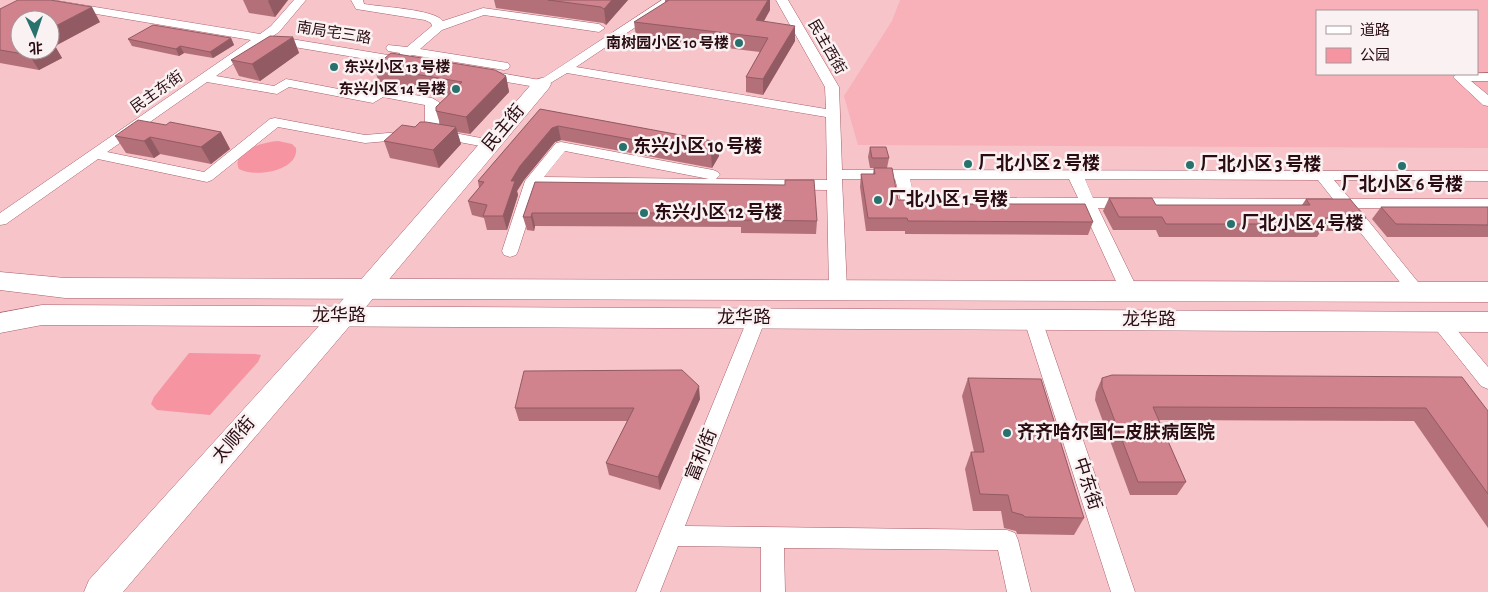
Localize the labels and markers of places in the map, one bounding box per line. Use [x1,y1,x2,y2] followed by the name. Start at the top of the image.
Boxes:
[606,34,729,51] place label: 南树园小区 10 号楼
[733,37,745,49] marker: 南树园小区 10 号楼
[344,59,450,75] place label: 东兴小区 13 号楼
[328,61,340,73] marker: 东兴小区 13 号楼
[339,81,446,97] place label: 东兴小区 14 号楼
[450,83,462,95] marker: 东兴小区 14 号楼
[633,136,762,156] place label: 东兴小区 10 号楼
[617,141,629,153] marker: 东兴小区 10 号楼
[978,154,1100,173] place label: 厂北小区 2 号楼
[1200,155,1321,174] place label: 厂北小区 3 号楼
[962,158,974,170] marker: 厂北小区 2 号楼
[1184,159,1196,171] marker: 厂北小区 3 号楼
[1396,160,1408,172] marker: 厂北小区 6 号楼
[1341,175,1463,194] place label: 厂北小区 6 号楼
[888,190,1008,209] place label: 厂北小区 1 号楼
[872,194,884,206] marker: 厂北小区 1 号楼
[654,202,782,222] place label: 东兴小区 12 号楼
[638,207,650,219] marker: 东兴小区 12 号楼
[1241,214,1364,233] place label: 厂北小区 4 号楼
[1225,218,1237,230] marker: 厂北小区 4 号楼
[1017,422,1215,442] place label: 齐齐哈尔国仁皮肤病医院
[1001,427,1013,439] marker: 齐齐哈尔国仁皮肤病医院

